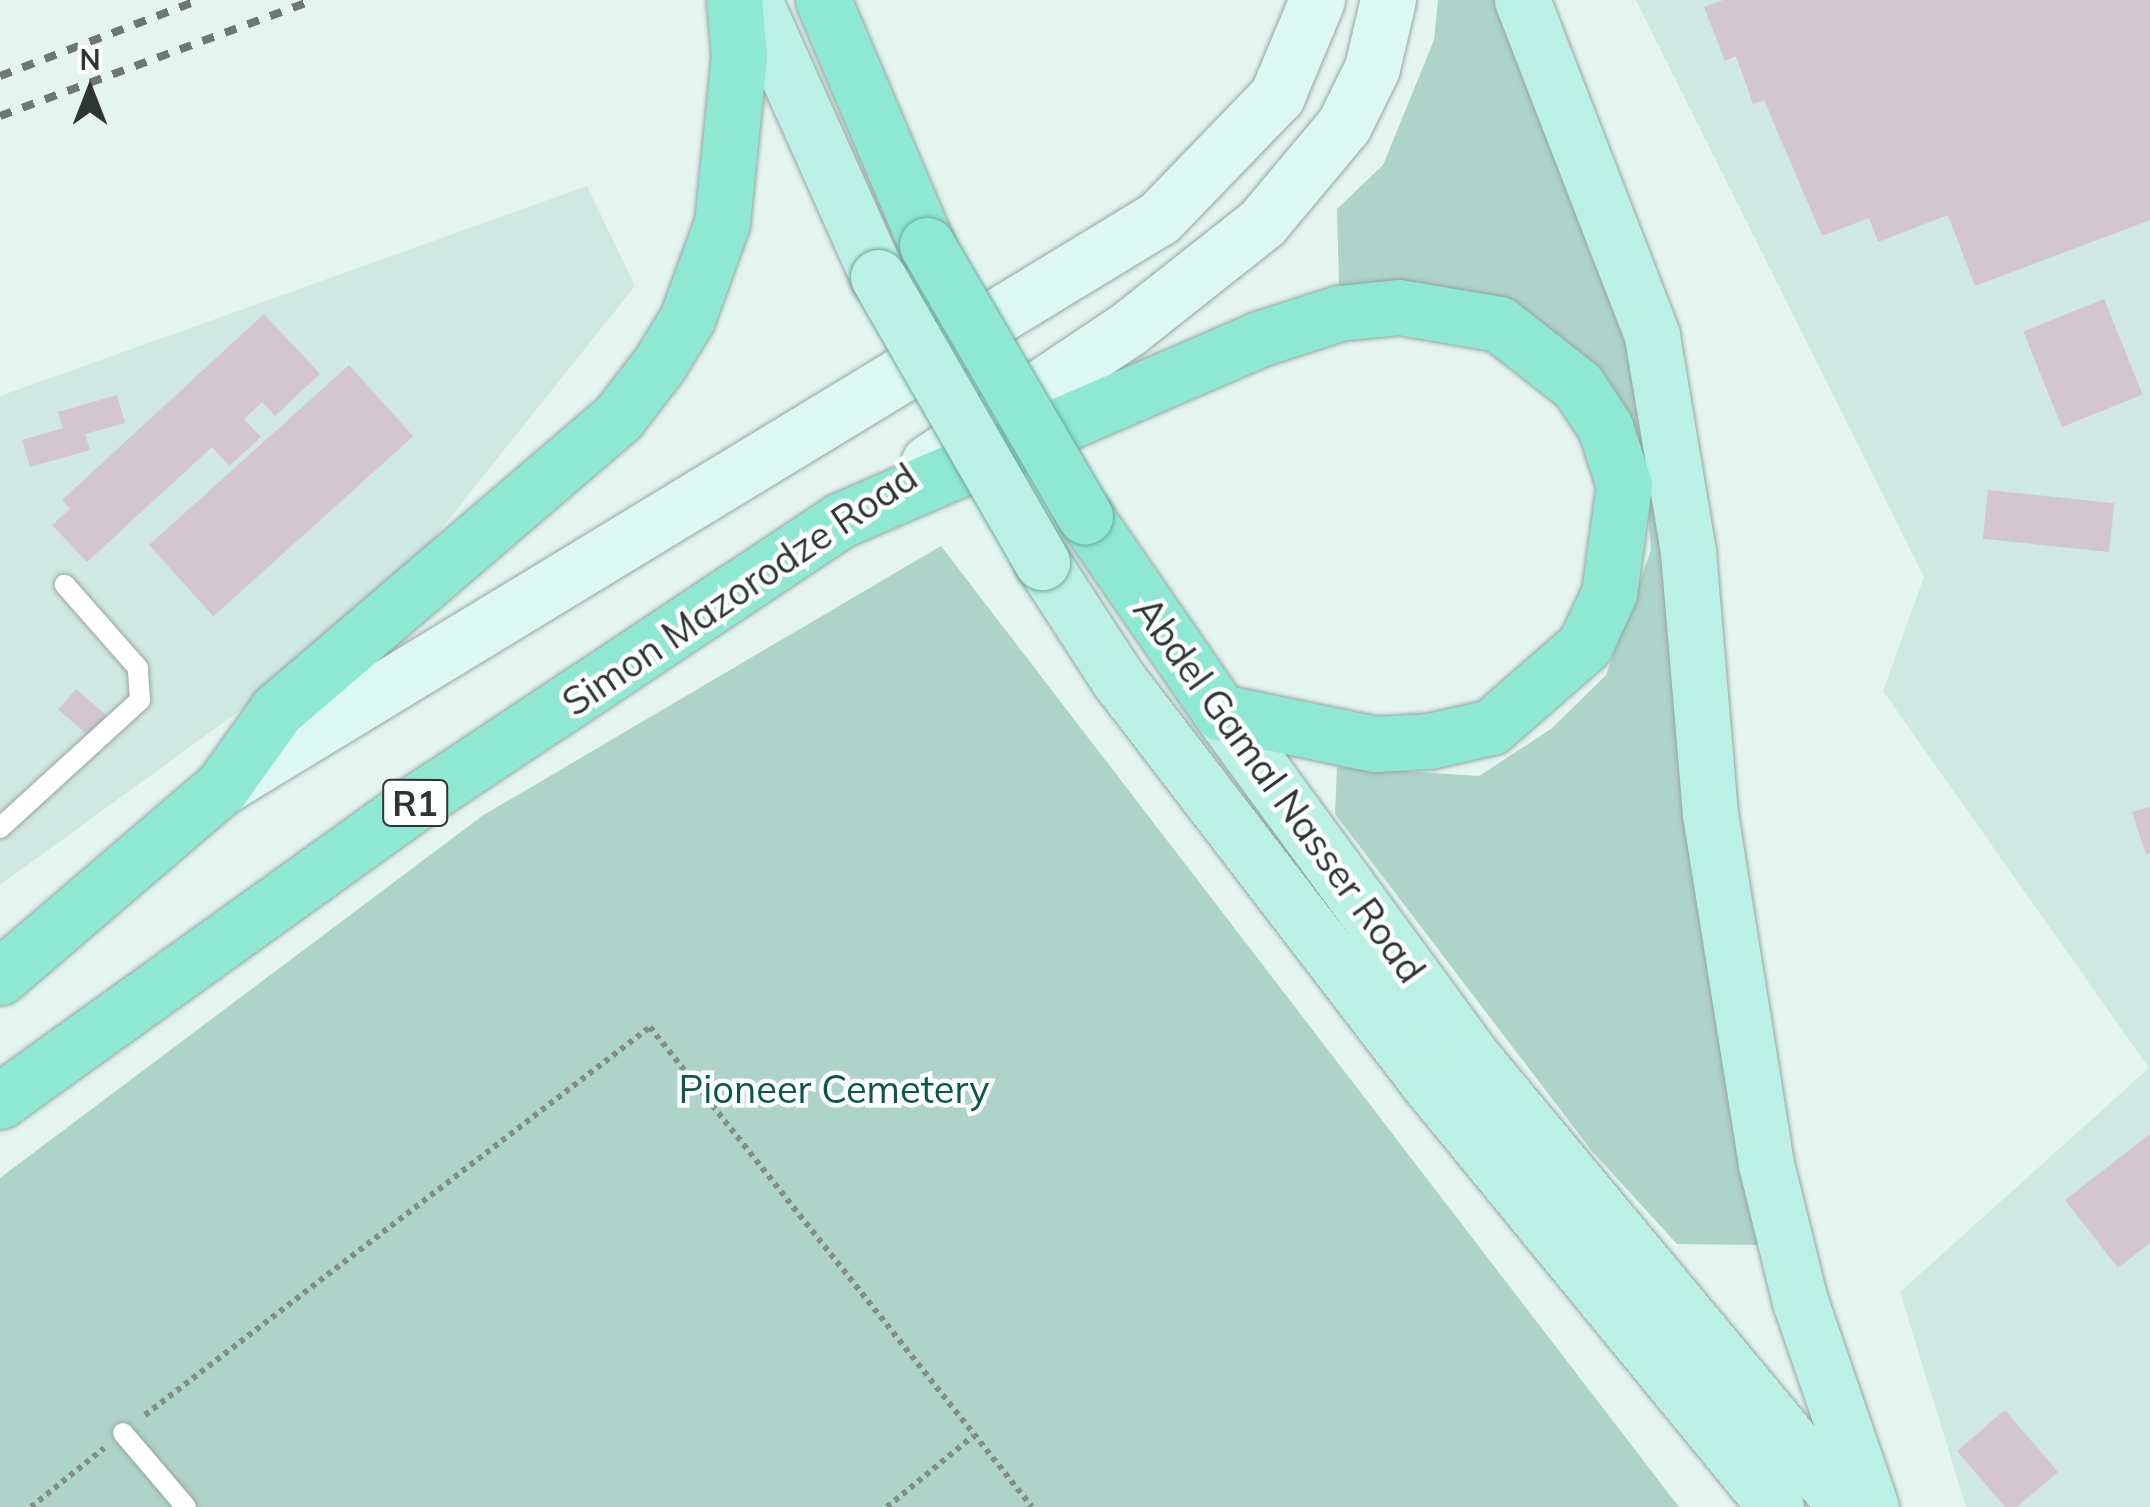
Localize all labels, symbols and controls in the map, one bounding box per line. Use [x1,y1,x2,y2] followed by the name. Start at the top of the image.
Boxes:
[40,40,140,140] north arrow
[79,42,101,77] text: N
[554,454,926,726] street label: Simon Mazorodze Road
[1124,588,1434,992] street label: Abdel Gamal Nasser Road
[380,773,450,833] road number: R1
[678,1067,990,1113] park label: Pioneer Cemetery

